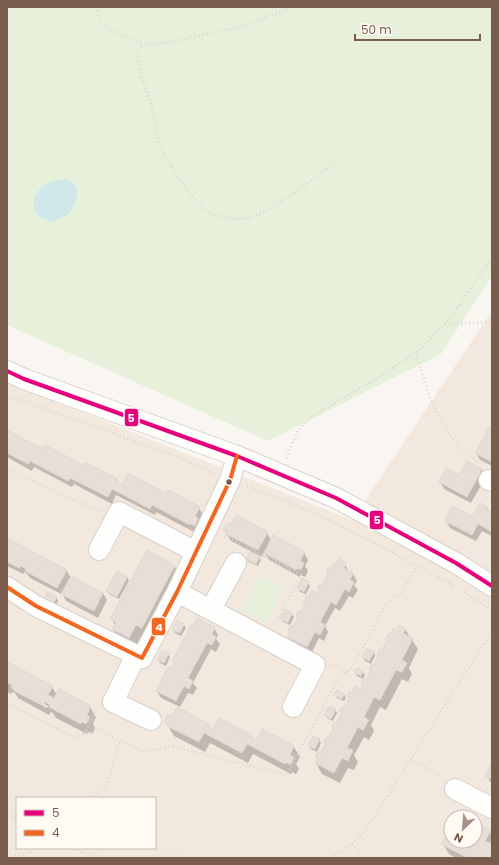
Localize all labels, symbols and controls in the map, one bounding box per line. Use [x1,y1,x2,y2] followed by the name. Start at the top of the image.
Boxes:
[355,16,480,42] scale bar
[361,21,392,38] text: 50 m
[124,408,139,427] line badge: 5
[127,410,135,426] text: 5
[224,477,234,487] unlabelled marker
[369,510,384,530] line badge: 5
[373,512,381,528] text: 5
[151,617,166,636] line badge: 4
[155,619,163,635] text: 4
[16,797,156,849] legend
[52,804,60,821] text: 5
[443,809,483,849] north arrow
[52,824,60,841] text: 4
[451,829,466,847] text: N

